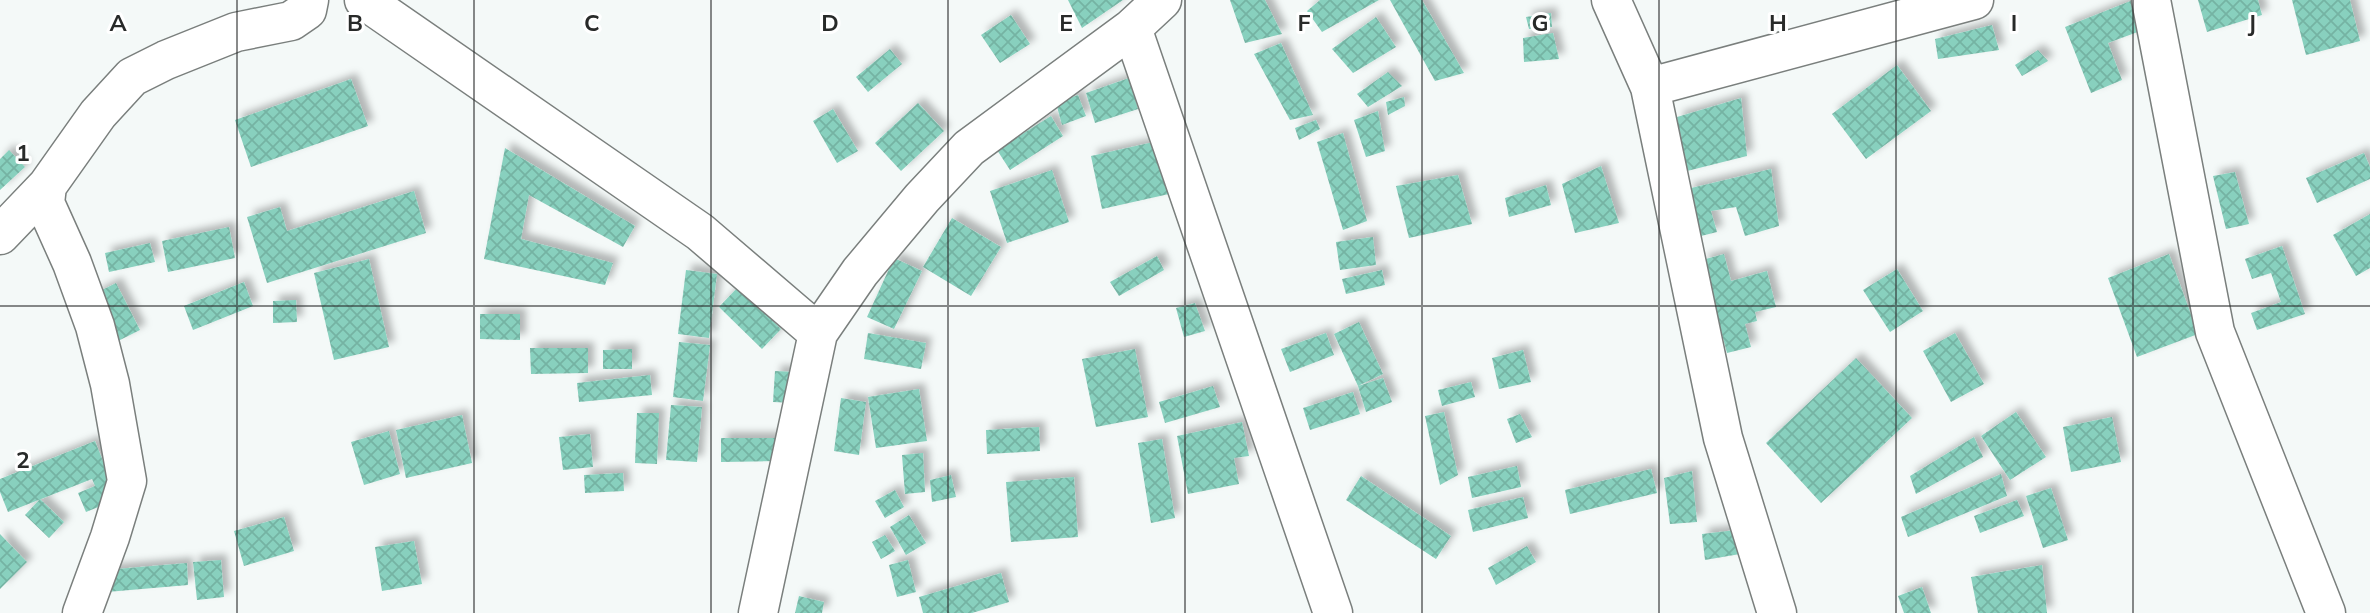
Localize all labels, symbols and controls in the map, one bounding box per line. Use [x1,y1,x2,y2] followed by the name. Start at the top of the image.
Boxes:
[109,8,127,37] text: A
[347,8,363,37] text: B
[584,8,600,37] text: C
[821,8,839,37] text: D
[1059,8,1073,37] text: E
[1297,8,1311,37] text: F
[1531,8,1549,37] text: G
[1769,8,1787,37] text: H
[2011,8,2017,37] text: I
[2248,8,2256,37] text: J
[16,138,30,167] text: 1
[16,445,30,474] text: 2

